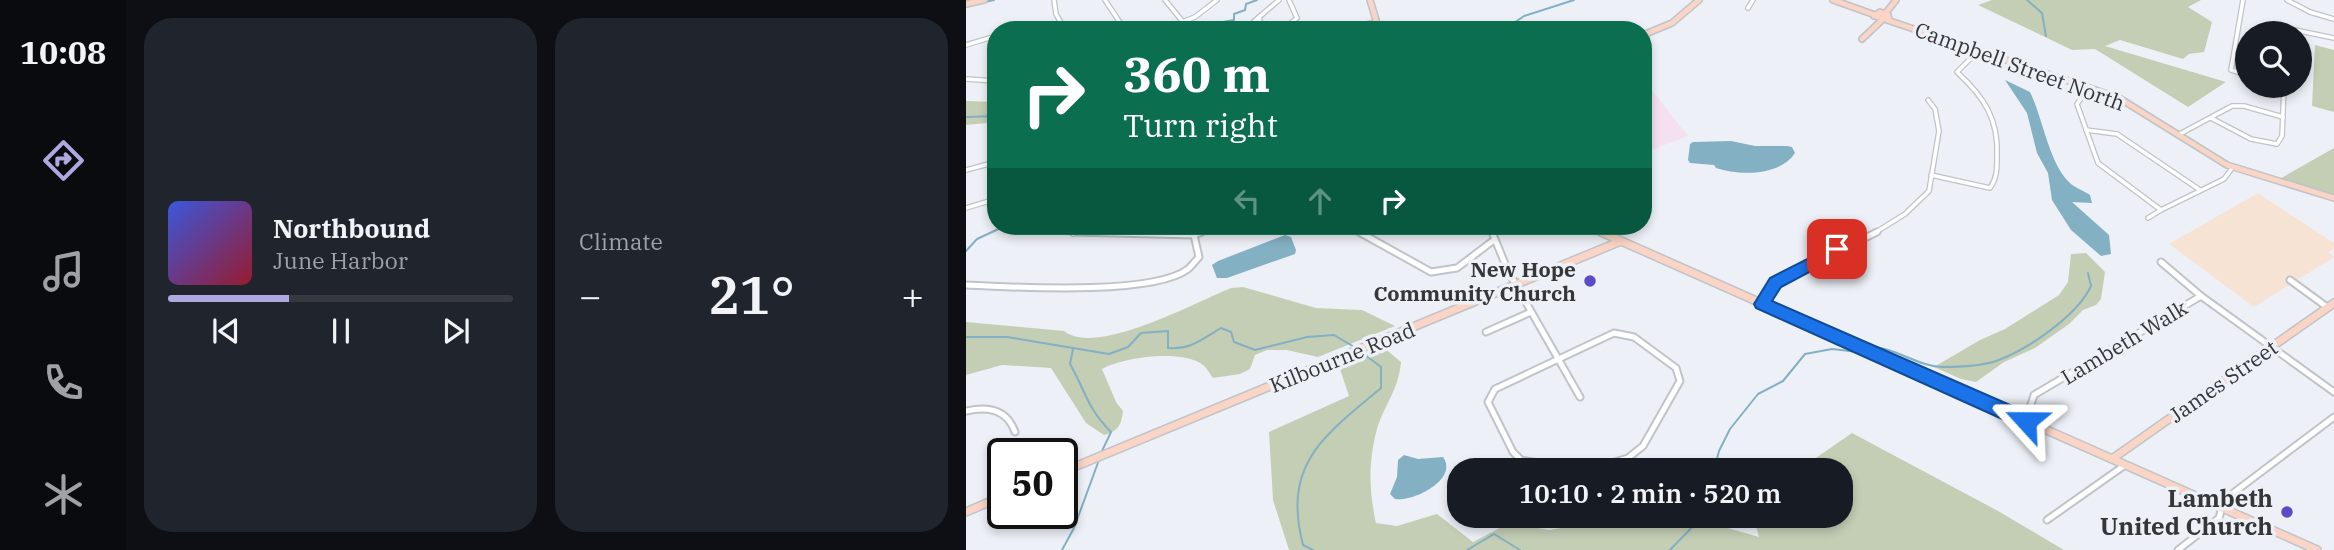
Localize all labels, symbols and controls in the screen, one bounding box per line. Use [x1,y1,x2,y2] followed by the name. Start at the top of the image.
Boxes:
[1911,15,2129,117] street label: Campbell Street North
[2235,21,2312,98] map controls
[2235,21,2312,98] button: search
[20,31,106,73] text: 10:08
[1123,42,1270,105] text: 360 m
[1008,49,1099,140] icon: right
[1123,104,1278,146] text: Turn right
[39,136,88,185] icon: directions
[1228,182,1266,220] icon: left
[1301,182,1339,220] icon: ahead
[1374,182,1412,220] icon: right
[273,211,430,245] text: Northbound
[1807,219,1867,279] pin
[579,226,663,256] text: Climate
[1818,230,1856,268] icon: arrive
[273,245,408,275] text: June Harbor
[39,247,88,296] icon: music
[1373,255,1576,307] place label: New Hope Community Church
[708,261,795,328] text: 21°
[579,271,602,320] text: −
[901,271,924,320] text: +
[1582,273,1598,289] marker: New Hope Community Church
[2056,293,2193,391] street label: Lambeth Walk
[207,312,245,350] icon: previous
[322,312,360,350] icon: pause
[437,312,475,350] icon: next
[1265,315,1419,399] street label: Kilbourne Road
[2163,333,2283,429] street label: James Street
[39,358,88,407] icon: phone
[1989,384,2063,458] position arrow
[987,438,1078,529] speed limit sign: 50
[39,470,88,519] icon: climate
[1519,476,1781,510] text: 10:10 · 2 min · 520 m
[2100,482,2273,542] place label: Lambeth United Church
[2279,504,2295,520] marker: Lambeth United Church

